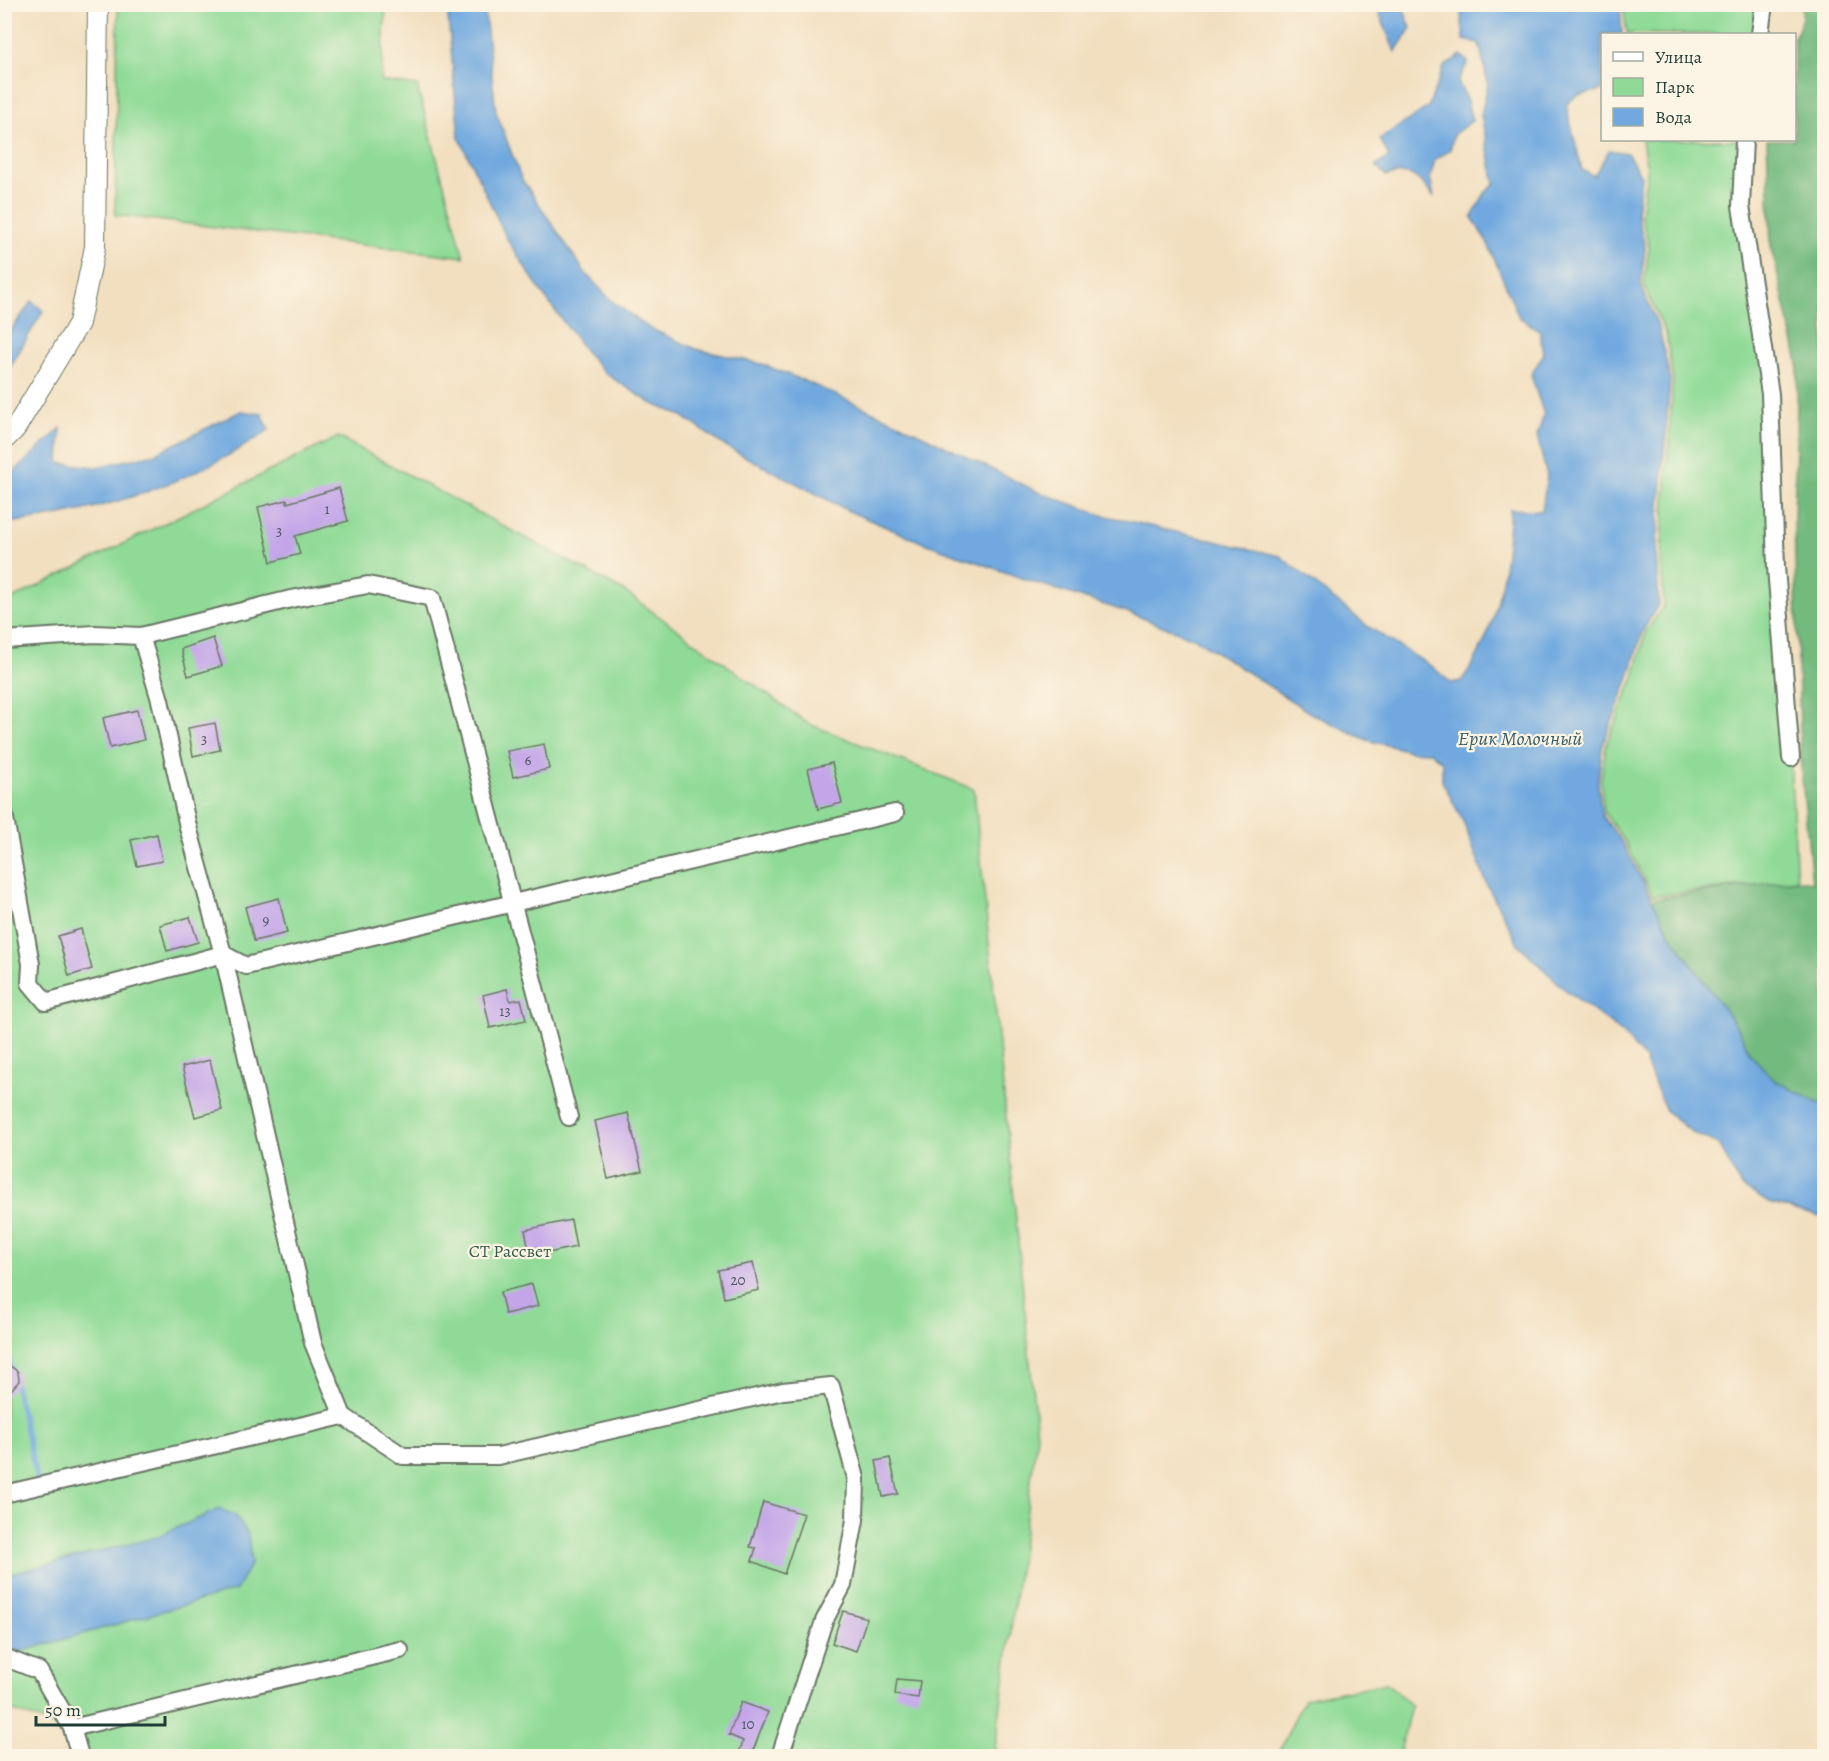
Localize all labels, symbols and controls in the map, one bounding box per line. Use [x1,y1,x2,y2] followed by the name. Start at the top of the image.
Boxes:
[1601,33,1796,141] legend
[1655,45,1703,69] text: Улица
[1655,75,1695,99] text: Парк
[1655,105,1693,129] text: Вода
[324,499,330,519] house number: 1
[276,521,282,541] house number: 3
[1458,725,1582,752] water label: Ерик Молочный
[201,729,207,749] house number: 3
[525,750,532,770] house number: 6
[263,910,270,930] house number: 9
[499,1001,511,1021] house number: 13
[469,1239,551,1263] park label: СТ Рассвет
[730,1270,746,1290] house number: 20
[36,1689,165,1727] scale bar
[45,1698,81,1722] text: 50 m
[741,1714,755,1734] house number: 10

